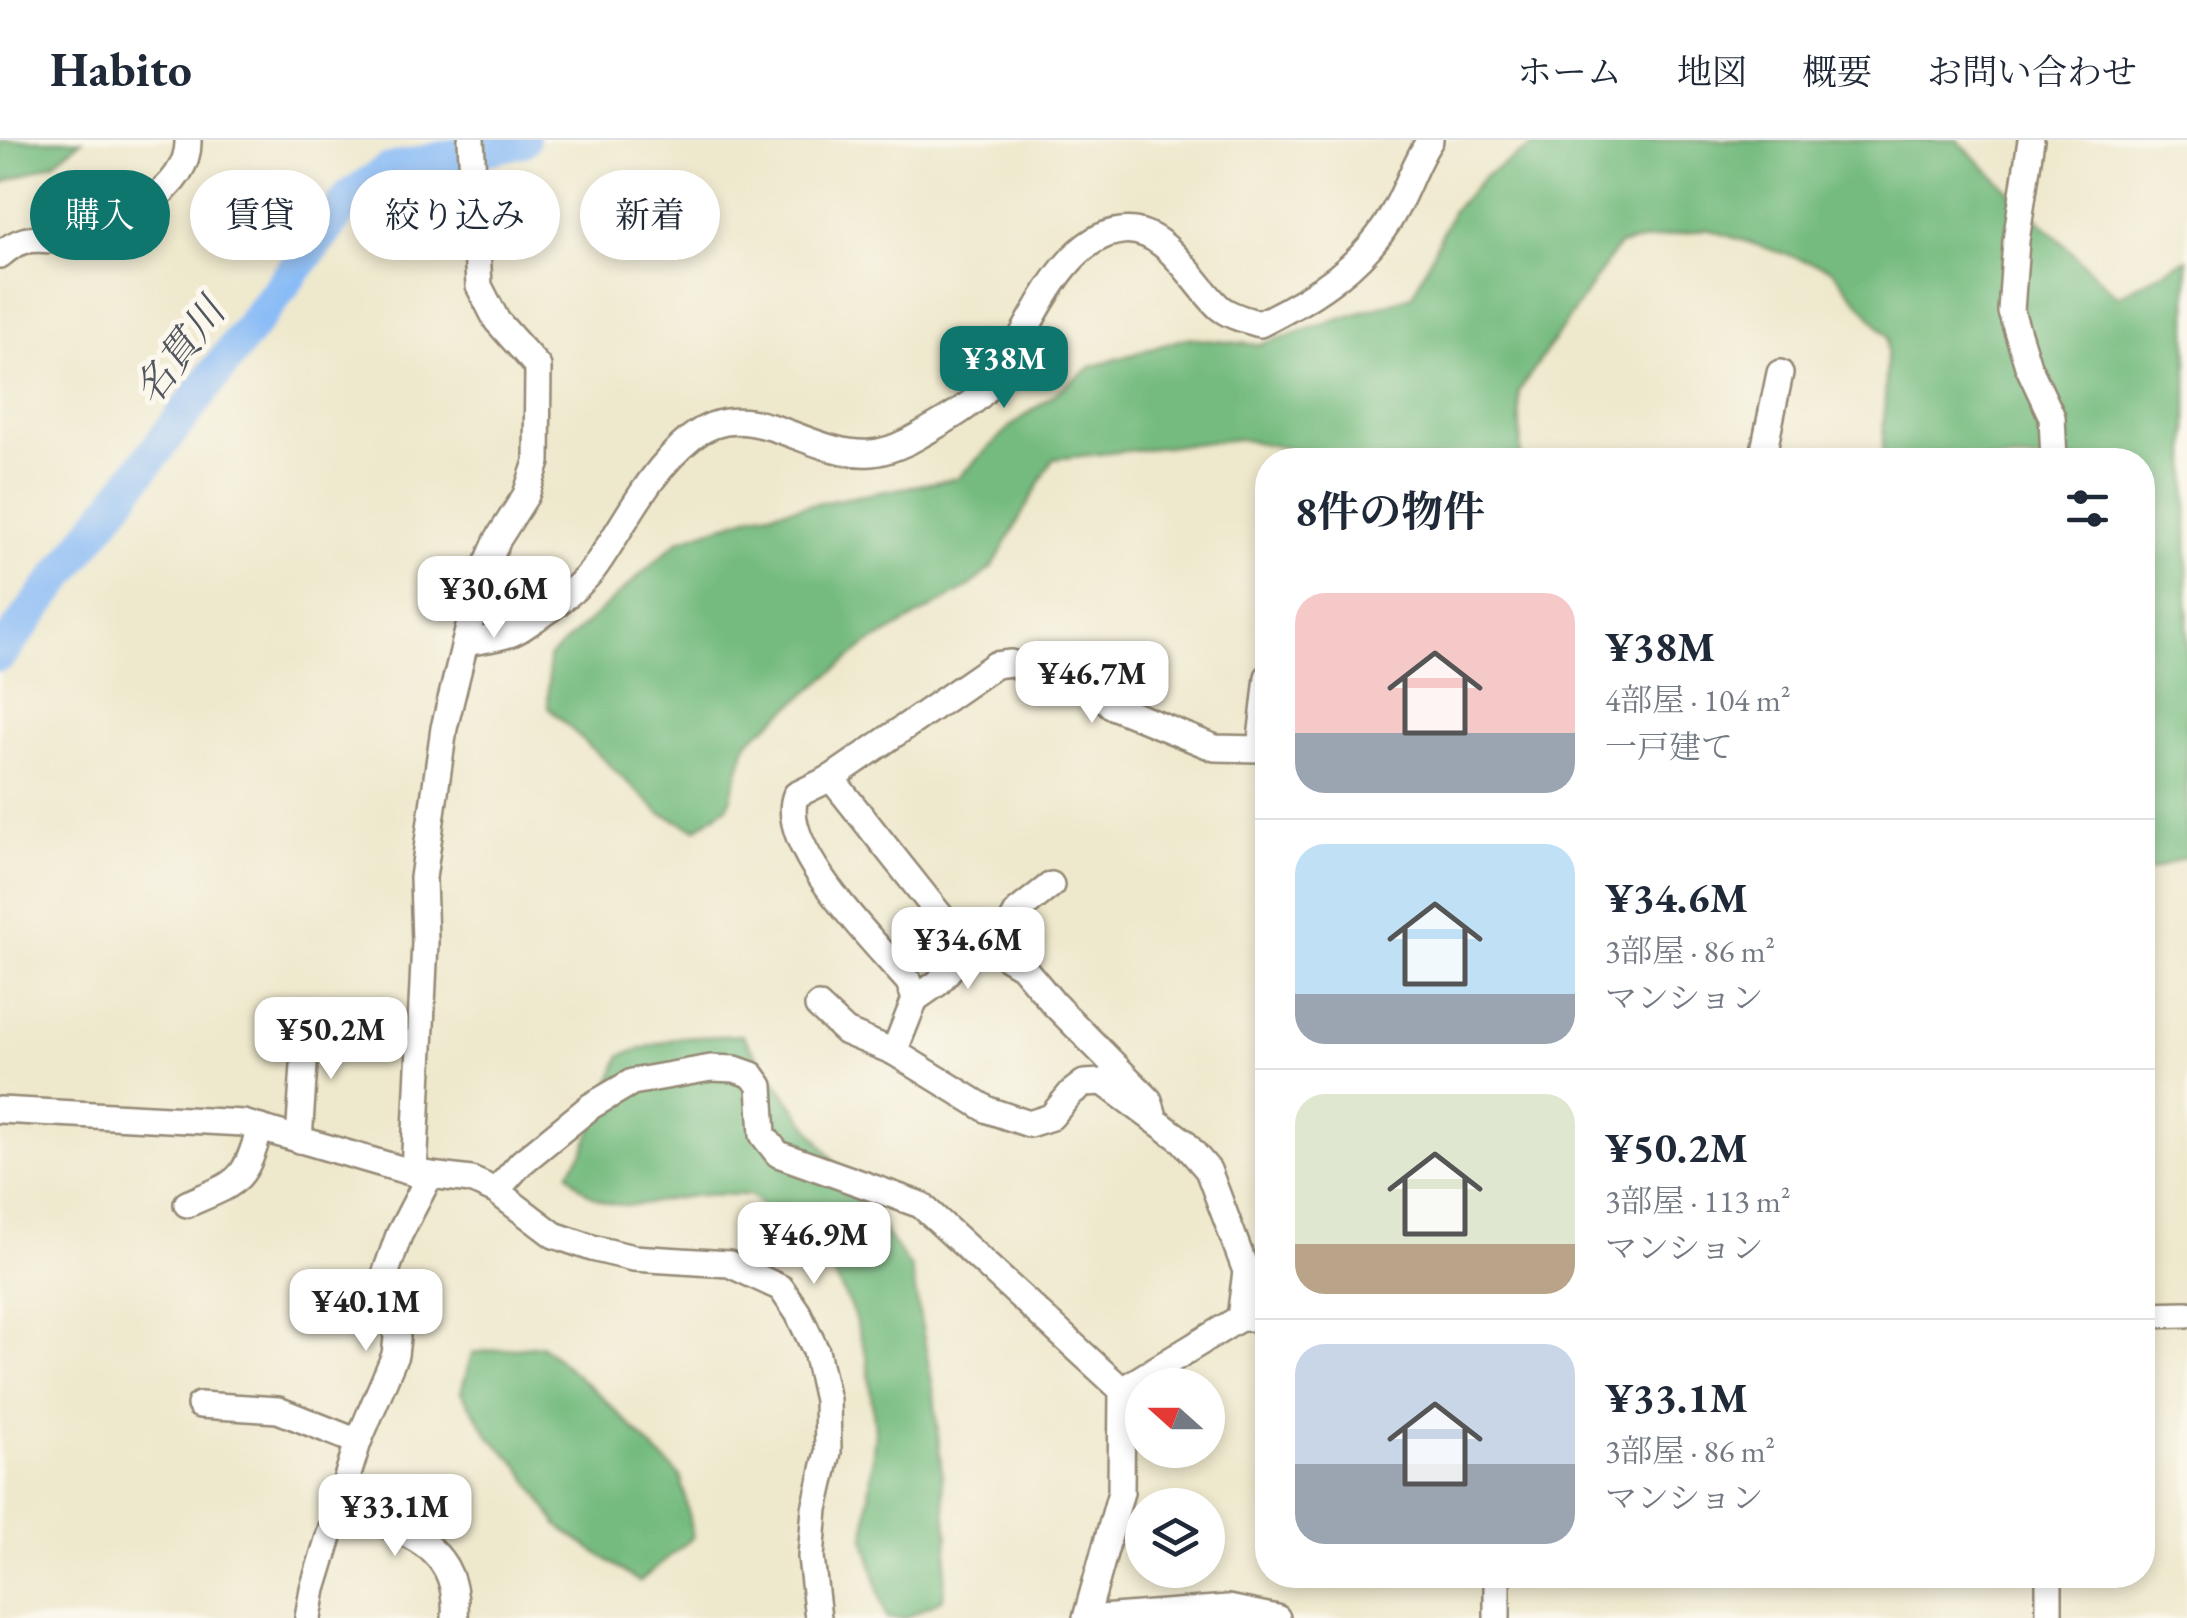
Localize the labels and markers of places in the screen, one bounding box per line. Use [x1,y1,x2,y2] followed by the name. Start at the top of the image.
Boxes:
[945,326,1063,411] pin: ¥38M
[413,556,575,641] pin: ¥30.6M
[1011,641,1173,726] pin: ¥46.7M
[887,907,1049,992] pin: ¥34.6M
[250,997,412,1082] pin: ¥50.2M
[733,1202,895,1287] pin: ¥46.9M
[285,1269,447,1354] pin: ¥40.1M
[314,1474,476,1559] pin: ¥33.1M

